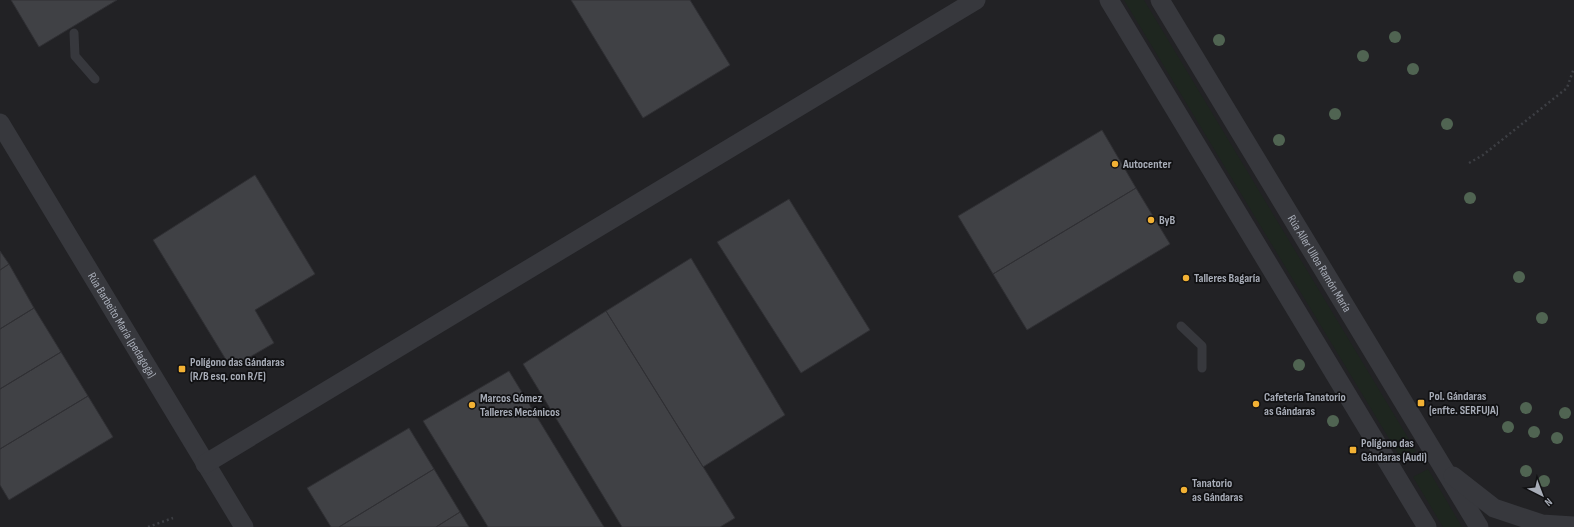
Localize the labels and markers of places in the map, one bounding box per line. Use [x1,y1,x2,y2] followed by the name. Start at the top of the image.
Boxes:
[1122,157,1172,172] place label: Autocenter
[1110,159,1120,169] marker: Autocenter
[1159,213,1176,228] place label: ByB
[1146,215,1156,225] marker: ByB
[1194,271,1260,286] place label: Talleres Bagaría
[1181,273,1191,283] marker: Talleres Bagaría
[190,355,285,384] place label: Polígono das Gándaras (R/B esq. con R/E)
[177,364,187,374] marker: Polígono das Gándaras (R/B esq. con R/E)
[1429,389,1499,418] place label: Pol. Gándaras (enfte. SERFUJA)
[1264,390,1346,419] place label: Cafetería Tanatorio as Gándaras
[480,391,560,420] place label: Marcos Gómez Talleres Mecánicos
[1416,398,1426,408] marker: Pol. Gándaras (enfte. SERFUJA)
[1251,399,1261,409] marker: Cafetería Tanatorio as Gándaras
[467,400,477,410] marker: Marcos Gómez Talleres Mecánicos
[1361,436,1427,465] place label: Polígono das Gándaras (Audi)
[1348,445,1358,455] marker: Polígono das Gándaras (Audi)
[1192,476,1243,505] place label: Tanatorio as Gándaras
[1179,485,1189,495] marker: Tanatorio as Gándaras

